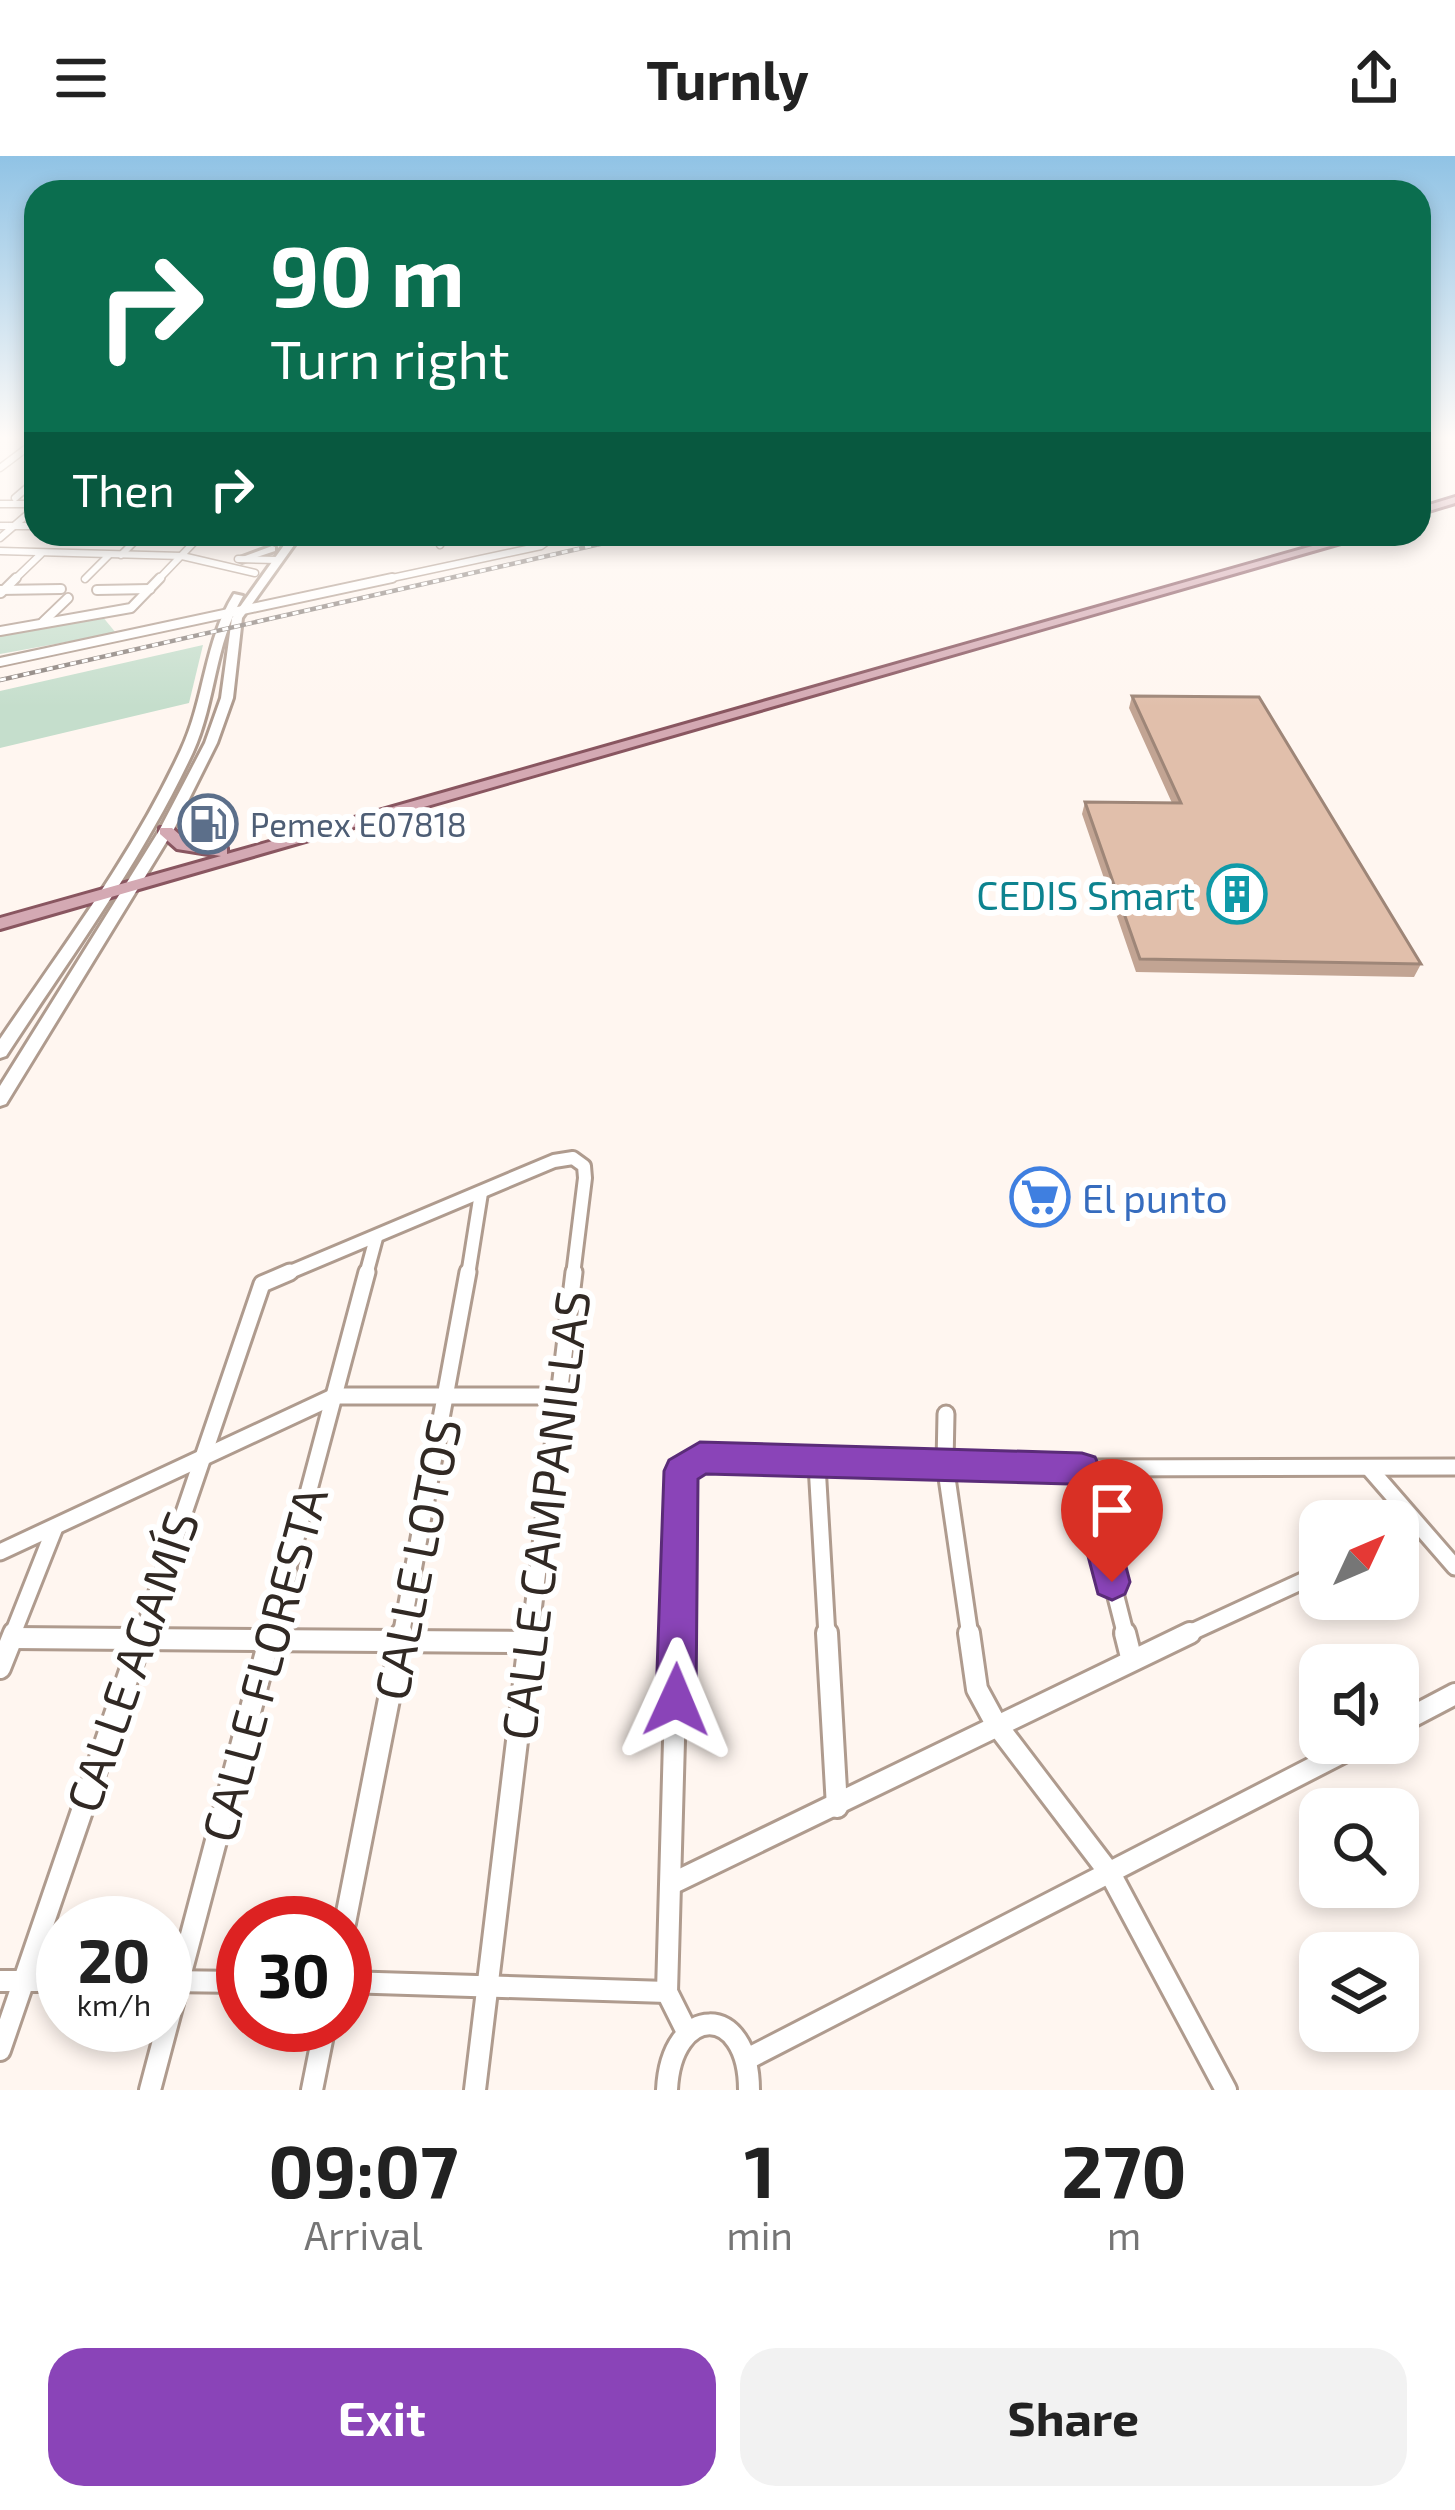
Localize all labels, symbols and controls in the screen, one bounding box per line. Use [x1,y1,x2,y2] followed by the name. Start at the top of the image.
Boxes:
[48,45,114,111] icon: menu
[1341,45,1407,111] icon: share
[646,46,809,111] text: Turnly
[270,223,465,324] text: 90 m
[72,228,228,384] icon: right
[270,325,510,390] text: Turn right
[199,456,265,522] icon: right
[72,462,175,516] text: Then
[177,793,239,855] fuel station icon: Pemex E07818
[250,804,467,844] place label: Pemex E07818
[1206,863,1268,925] building icon: CEDIS Smart
[976,871,1195,918] place label: CEDIS Smart
[1009,1166,1071,1228] supermarket icon: El punto
[1082,1174,1228,1221] place label: El punto
[488,1287,600,1743] street label: CALLE CAMPANILLAS
[360,1413,472,1705] street label: CALLE LOTOS
[1061,1459,1163,1582] pin
[1079,1477,1145,1543] icon: arrive
[188,1480,338,1847] street label: CALLE FLORESTA
[1299,1500,1419,1620] north arrow
[1299,1500,1419,2052] map controls
[52,1503,210,1819] street label: CALLE AGAMÍS
[613,1637,739,1763] position arrow
[1299,1644,1419,1764] button: sound
[1299,1788,1419,1908] button: search
[216,1896,372,2052] speed limit sign: 30
[78,1923,150,1995] text: 20
[1299,1932,1419,2052] button: layers
[77,1986,151,2022] text: km/h
[268,2126,458,2212] text: 09:07
[744,2126,775,2212] text: 1
[1061,2126,1187,2212] text: 270
[304,2211,423,2258] text: Arrival
[727,2211,793,2258] text: min
[1107,2211,1141,2258] text: m
[48,2348,716,2486] button: Exit
[740,2348,1407,2486] button: Share

